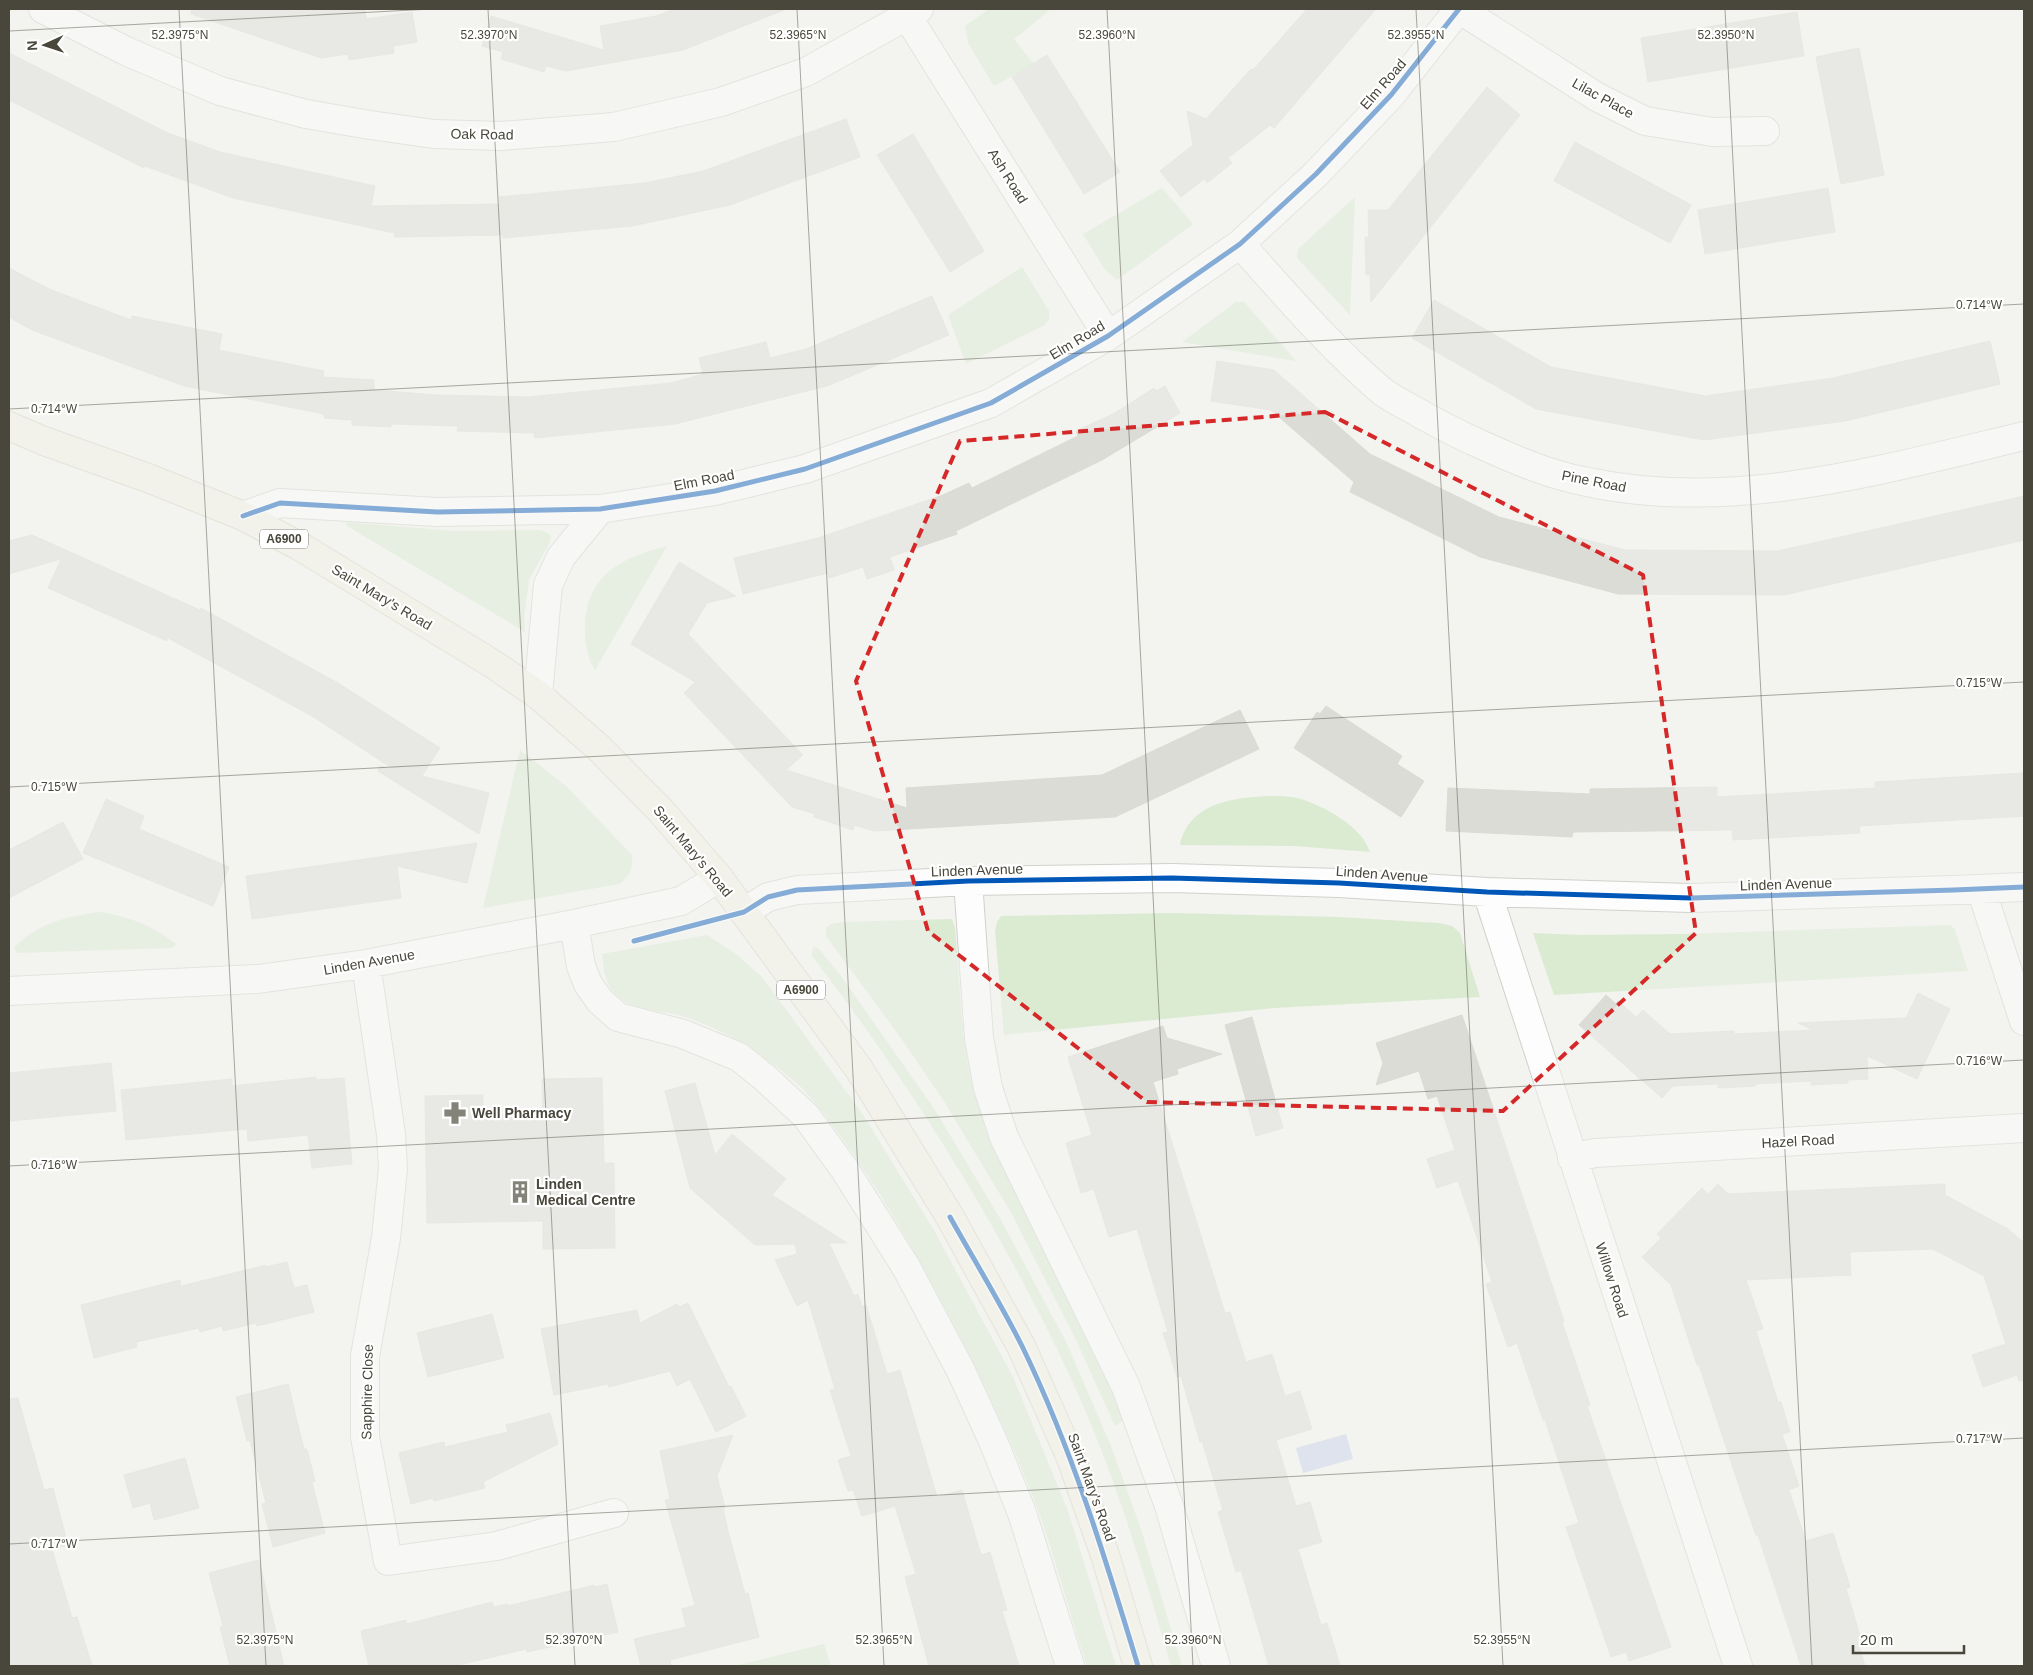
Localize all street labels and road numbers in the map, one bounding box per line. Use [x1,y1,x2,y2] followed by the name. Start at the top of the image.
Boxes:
[1357,56,1409,112] street label: Elm Road
[1570,75,1637,122] street label: Lilac Place
[450,125,514,143] street label: Oak Road
[985,146,1031,206] street label: Ash Road
[1047,317,1107,363] street label: Elm Road
[672,466,736,494] street label: Elm Road
[1560,467,1628,495] street label: Pine Road
[260,530,308,548] road number: A6900
[329,561,435,633] street label: Saint Mary's Road
[650,802,736,900] street label: Saint Mary's Road
[931,860,1024,880] street label: Linden Avenue
[1335,863,1429,885] street label: Linden Avenue
[1740,874,1833,894] street label: Linden Avenue
[322,946,416,978] street label: Linden Avenue
[777,980,825,1000] road number: A6900
[1761,1131,1835,1151] street label: Hazel Road
[1592,1241,1632,1319] street label: Willow Road
[358,1344,376,1440] street label: Sapphire Close
[1065,1431,1119,1543] street label: Saint Mary's Road

